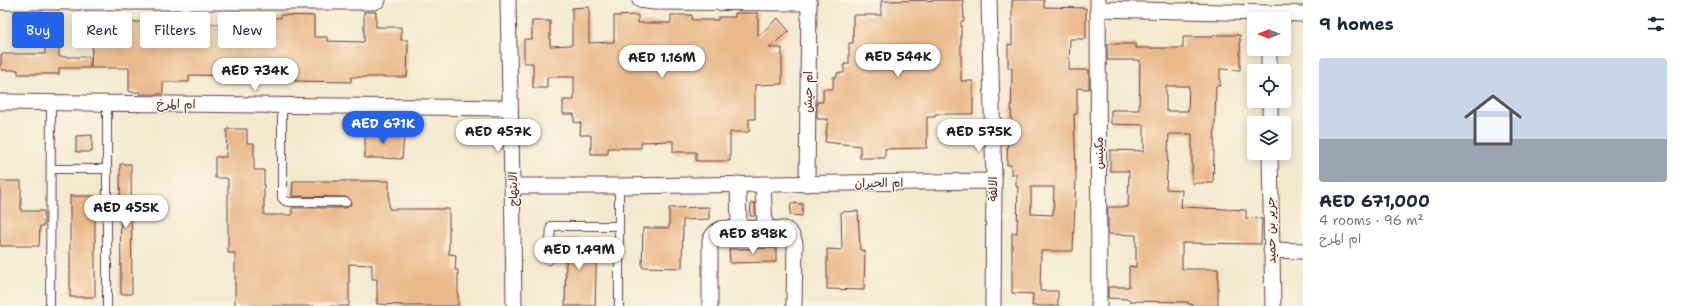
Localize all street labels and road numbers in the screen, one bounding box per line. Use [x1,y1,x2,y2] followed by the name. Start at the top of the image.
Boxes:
[800,71,817,113] street label: ام حيش
[156,96,196,113] street label: ام المرخ
[1091,137,1107,169] street label: مكينس
[505,171,522,207] street label: الابتهاج
[854,175,904,192] street label: ام الحيران
[985,176,1001,202] street label: الالفة
[1262,196,1280,264] street label: جرير بن حميد

